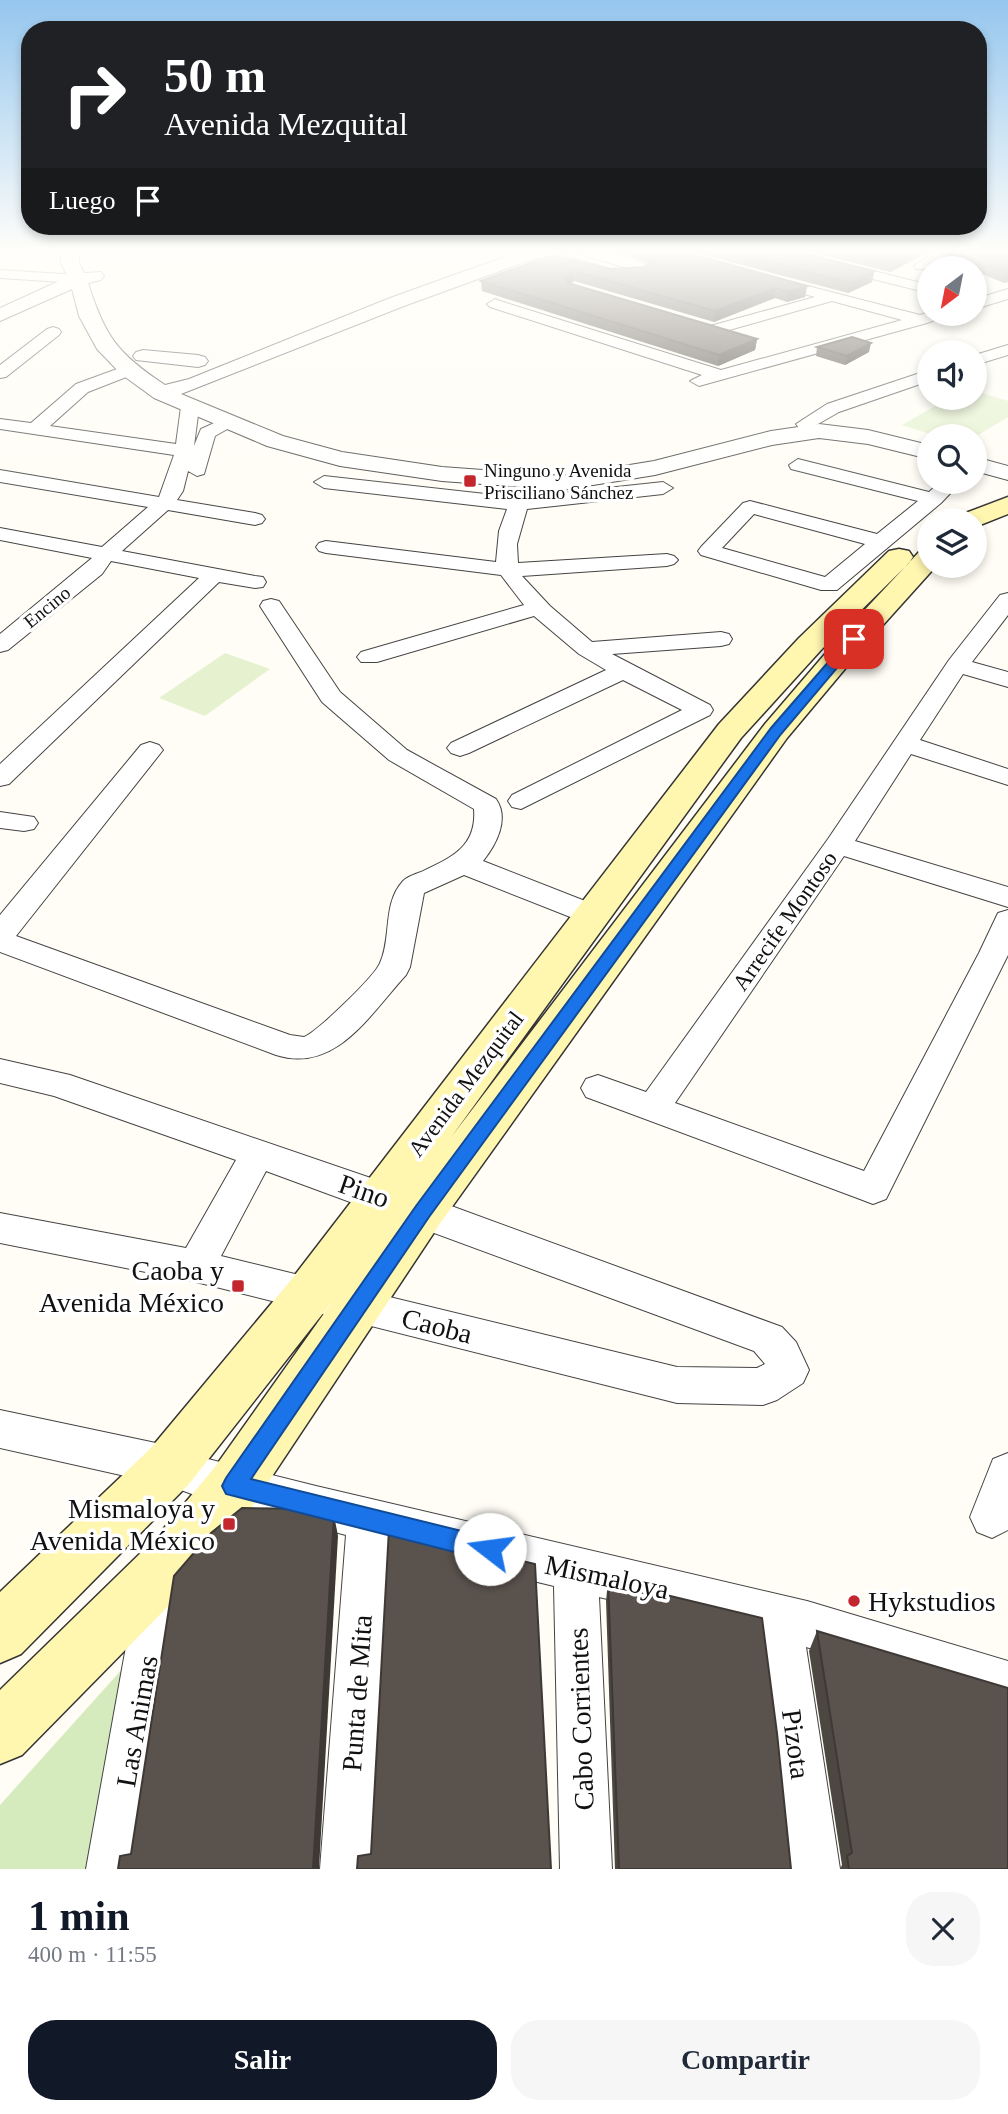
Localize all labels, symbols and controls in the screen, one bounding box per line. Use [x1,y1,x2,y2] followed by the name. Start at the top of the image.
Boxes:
[164,48,266,103] text: 50 m
[49,49,140,140] icon: right
[164,106,408,142] text: Avenida Mezquital
[129,182,167,220] icon: arrive
[49,186,115,215] text: Luego
[917,256,987,326] north arrow
[917,256,987,578] map controls
[917,340,987,410] button: sound
[917,424,987,494] button: search
[484,460,633,503] place label: Ninguno y Avenida Prisciliano Sánchez
[462,473,478,489] marker: Ninguno y Avenida Prisciliano Sánchez
[917,508,987,578] button: layers
[19,582,75,632] street label: Encino
[824,609,884,669] pin
[835,620,873,658] icon: arrive
[728,847,842,995] street label: Arrecife Montoso
[403,1007,529,1161] street label: Avenida Mezquital
[335,1168,393,1214] street label: Pino
[39,1255,224,1318] place label: Caoba y Avenida México
[230,1278,246,1294] marker: Caoba y Avenida México
[399,1302,476,1350] street label: Caoba
[30,1493,215,1556] place label: Mismaloya y Avenida México
[453,1512,527,1586] position arrow
[221,1516,237,1532] marker: Mismaloya y Avenida México
[542,1549,672,1605] street label: Mismaloya
[868,1586,996,1617] place label: Hykstudios
[846,1593,862,1609] marker: Hykstudios
[336,1613,378,1772] street label: Punta de Mita
[562,1627,600,1811] street label: Cabo Corrientes
[110,1653,164,1789] street label: Las Animas
[776,1707,816,1781] street label: Pizota
[906,1892,980,1966] button: close
[28,1893,130,1939] text: 1 min
[28,1942,157,1967] text: 400 m · 11:55
[28,2020,497,2100] button: Salir
[511,2020,980,2100] button: Compartir

